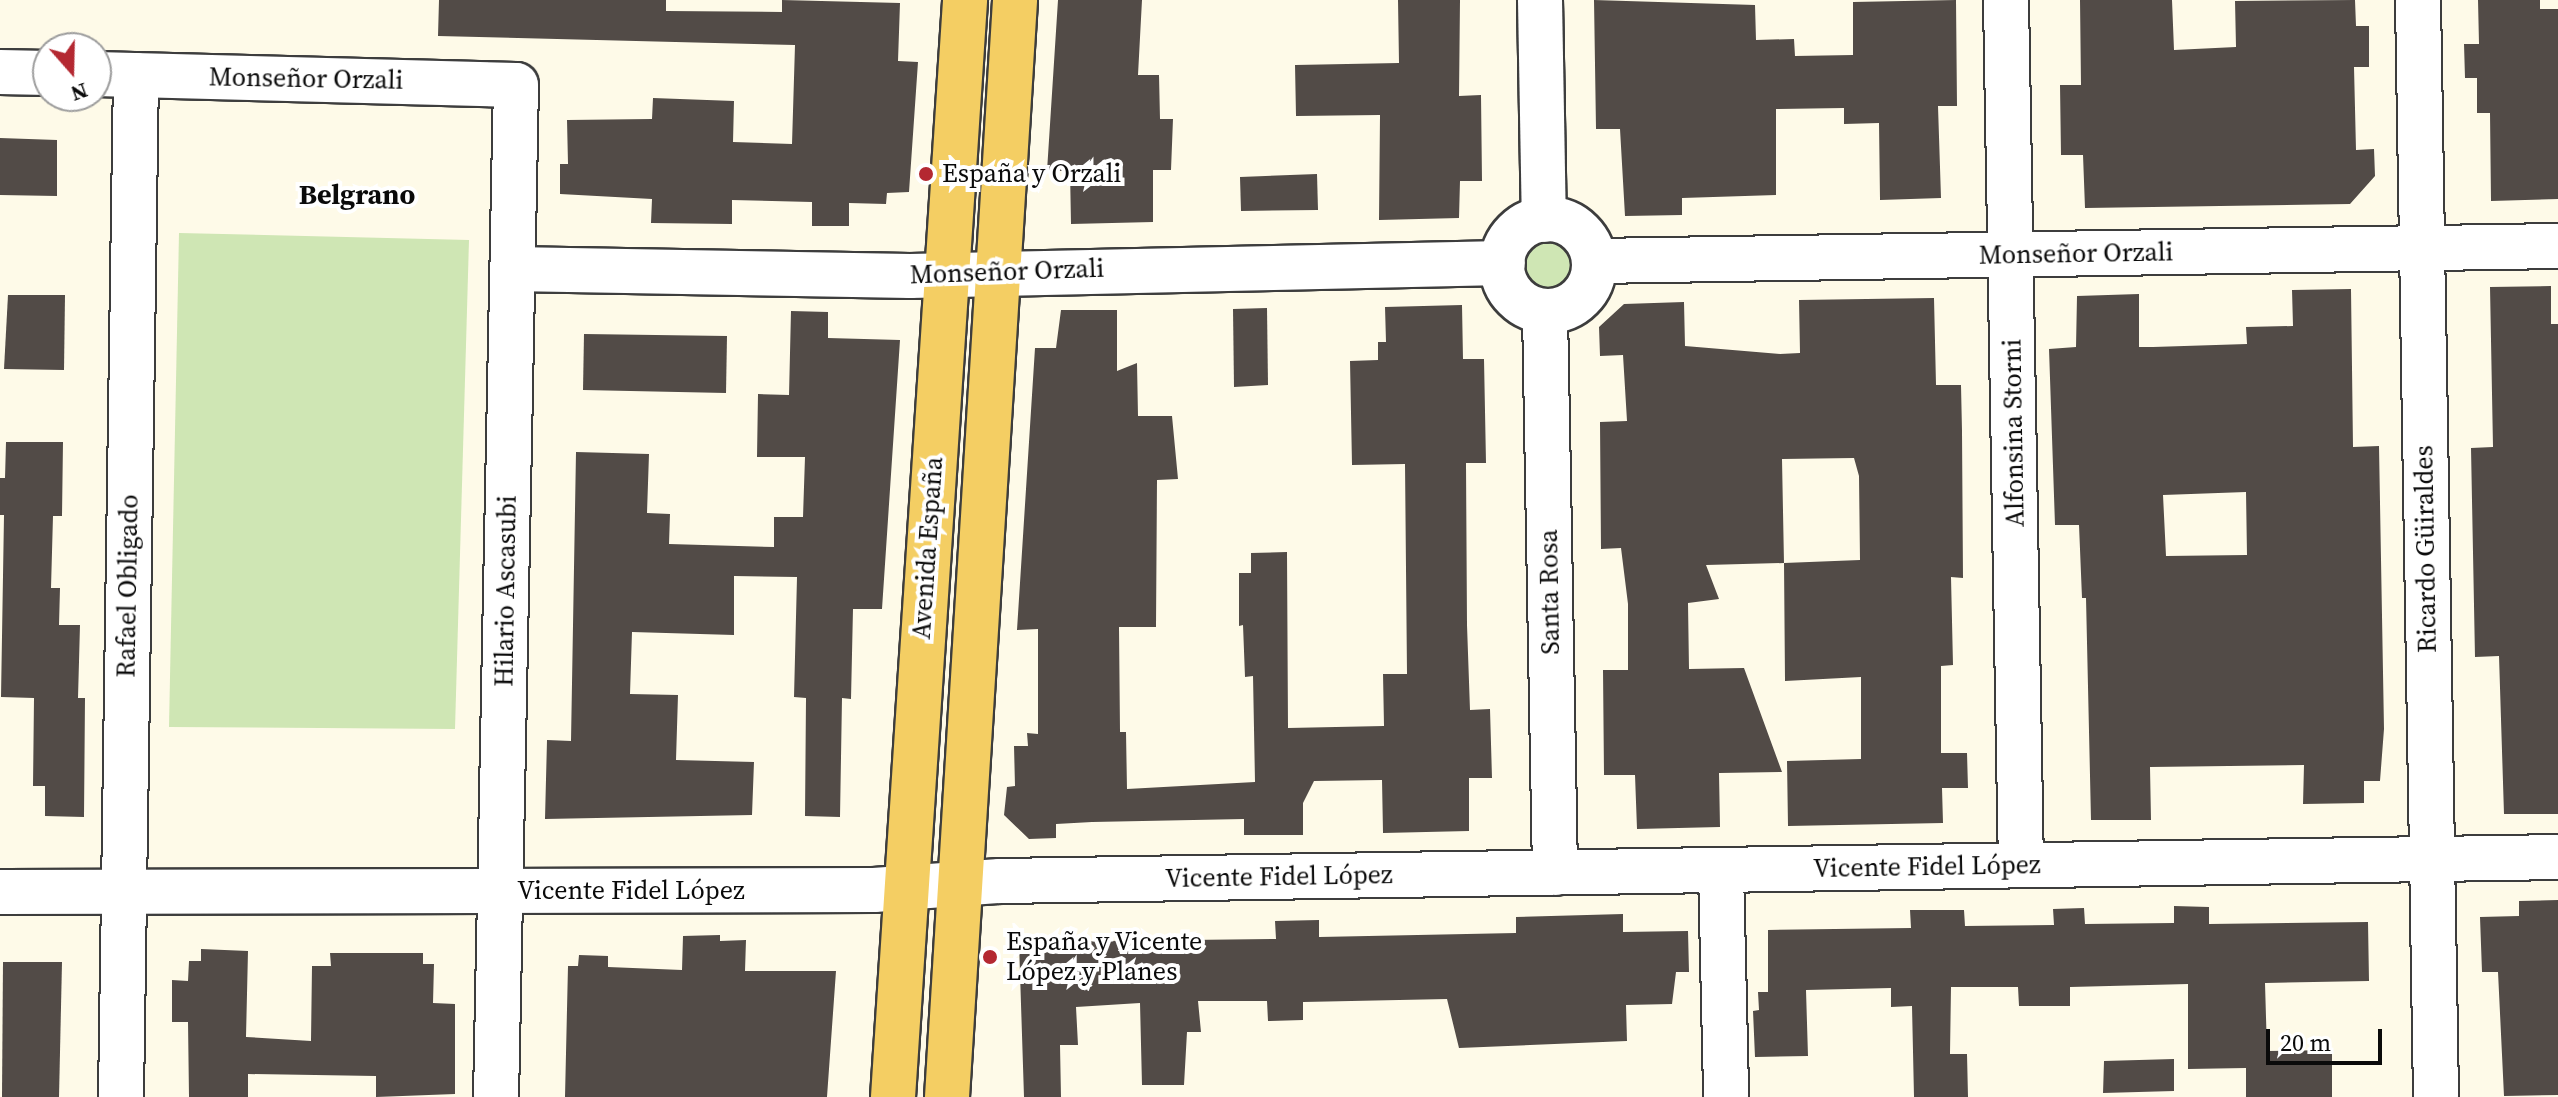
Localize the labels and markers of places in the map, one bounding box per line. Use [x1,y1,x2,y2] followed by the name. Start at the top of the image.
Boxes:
[942,158,1121,190] place label: España y Orzali
[917,165,935,183] marker: España y Orzali
[1006,926,1203,988] place label: España y Vicente López y Planes
[981,948,999,966] marker: España y Vicente López y Planes

